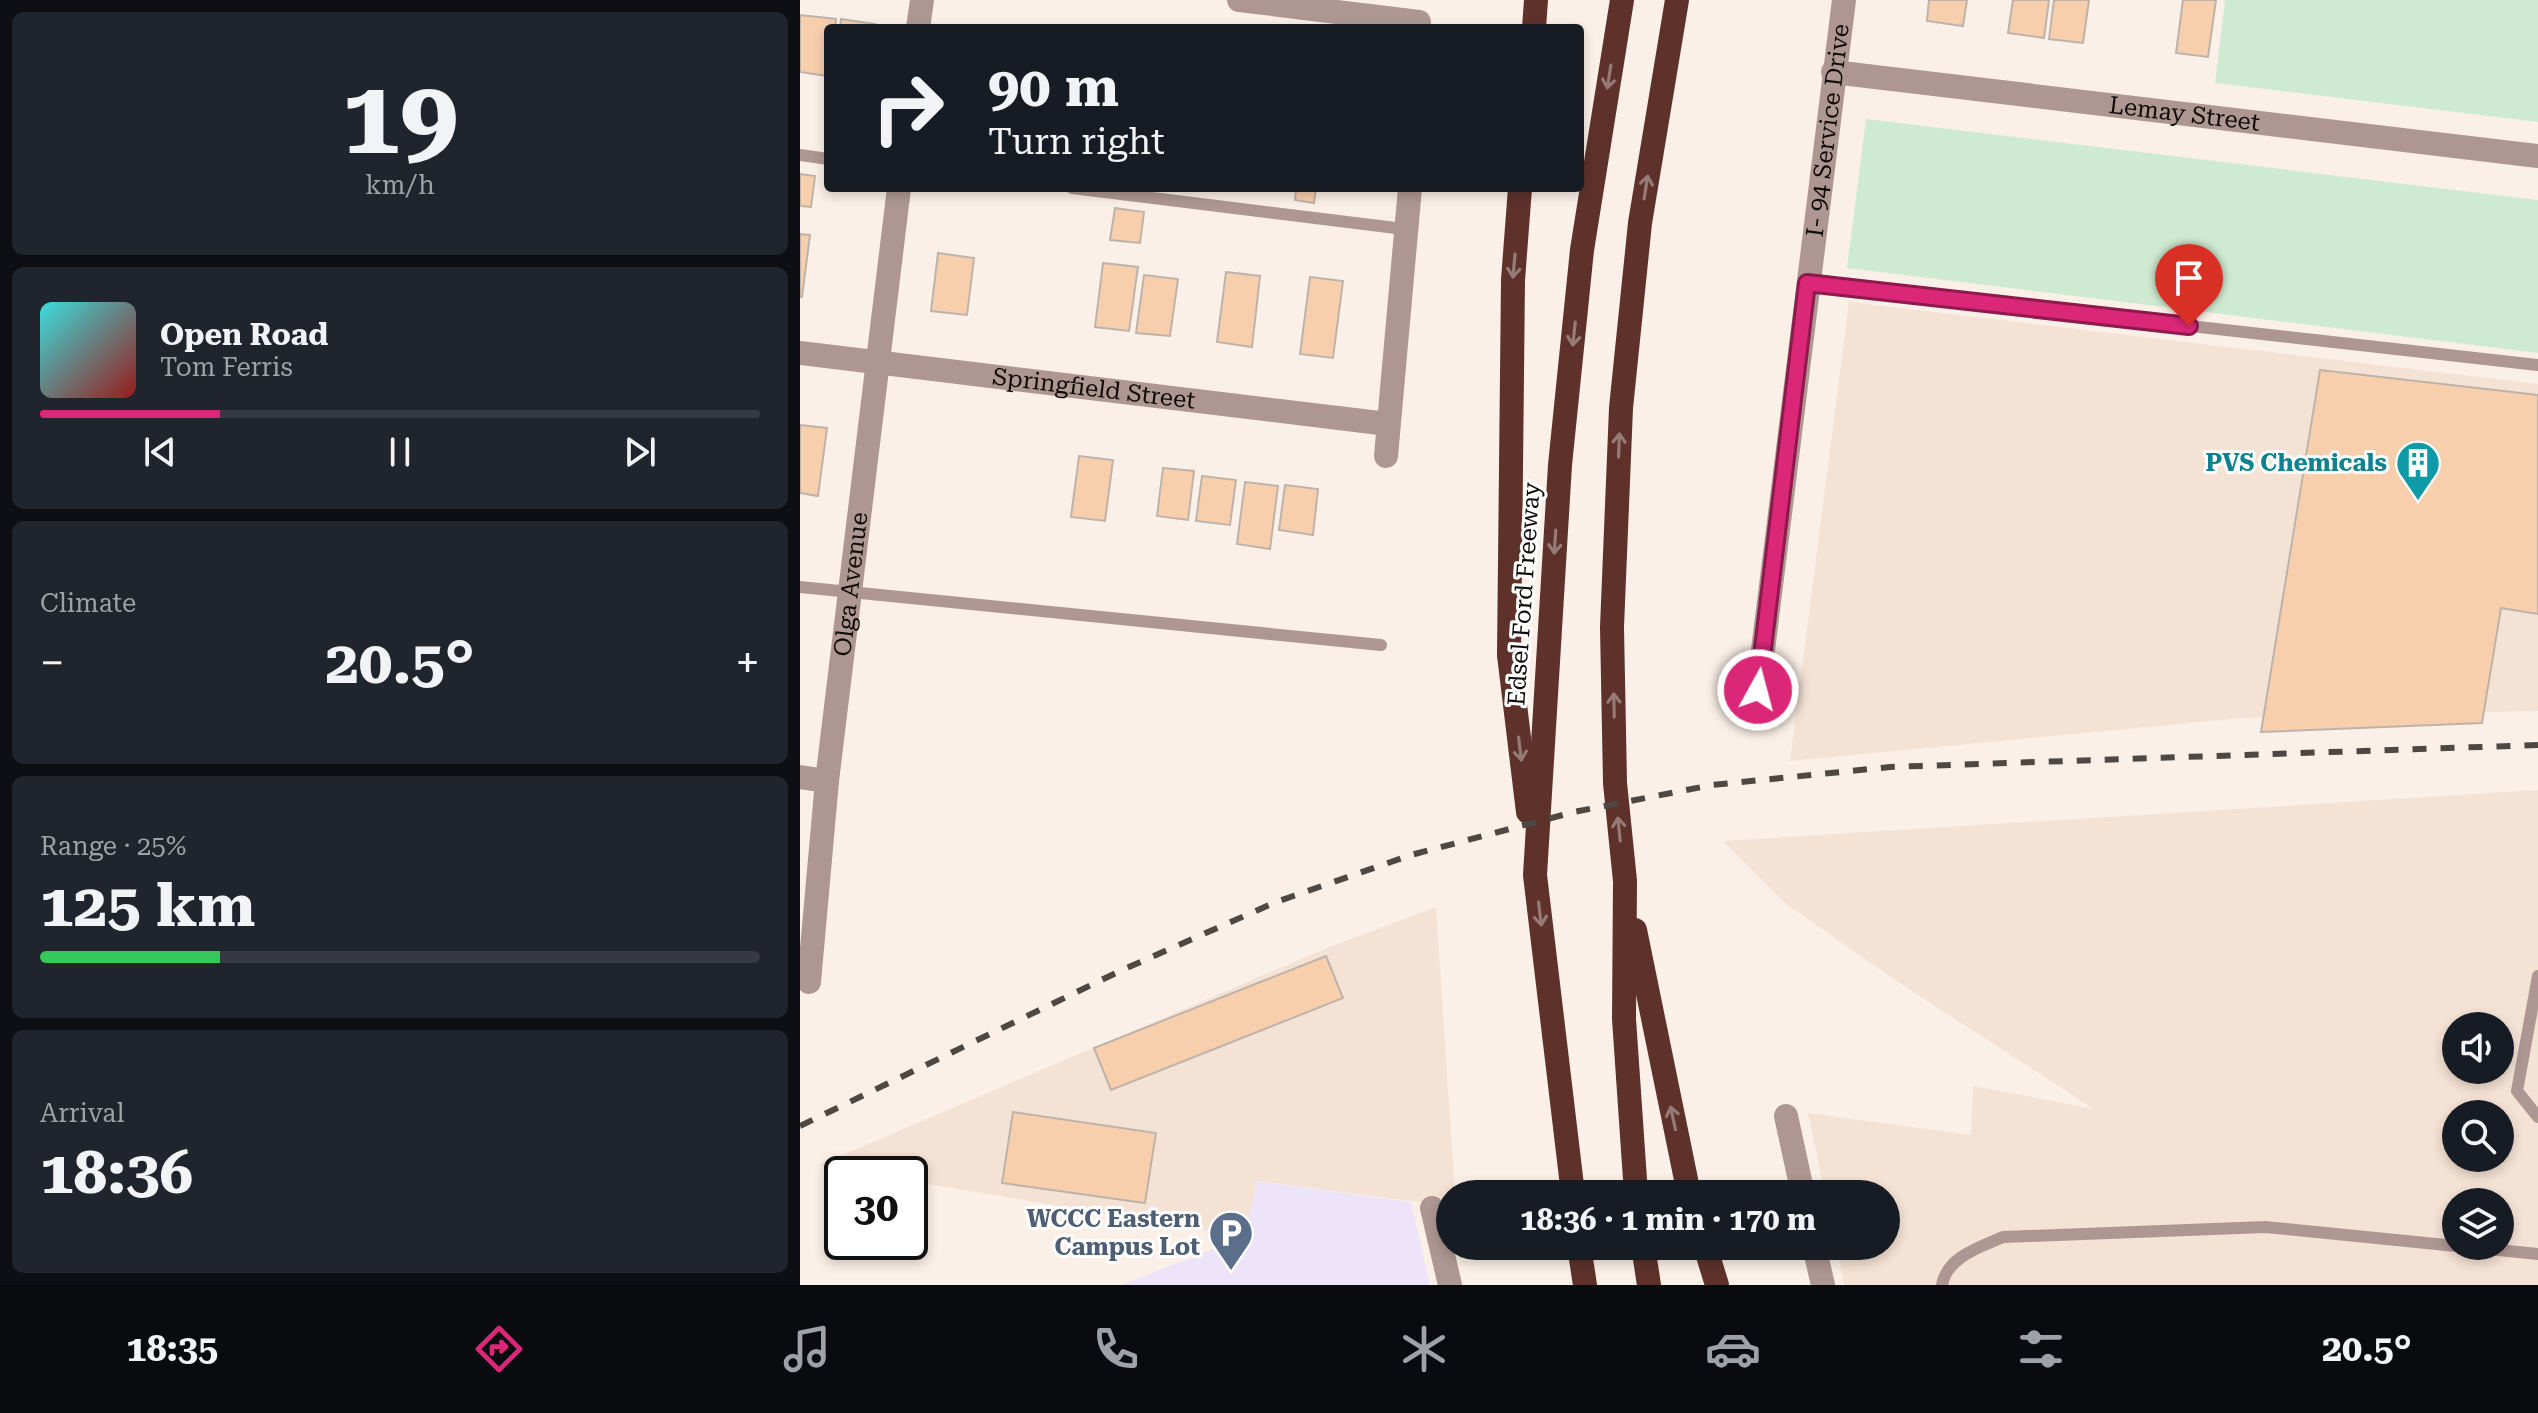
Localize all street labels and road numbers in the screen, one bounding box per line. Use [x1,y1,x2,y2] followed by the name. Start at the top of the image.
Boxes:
[1801,22,1855,238] street label: I- 94 Service Drive
[2108,91,2261,137] street label: Lemay Street
[991,362,1197,415] street label: Springfield Street
[1502,481,1546,707] street label: Edsel Ford Freeway
[828,511,874,658] street label: Olga Avenue

